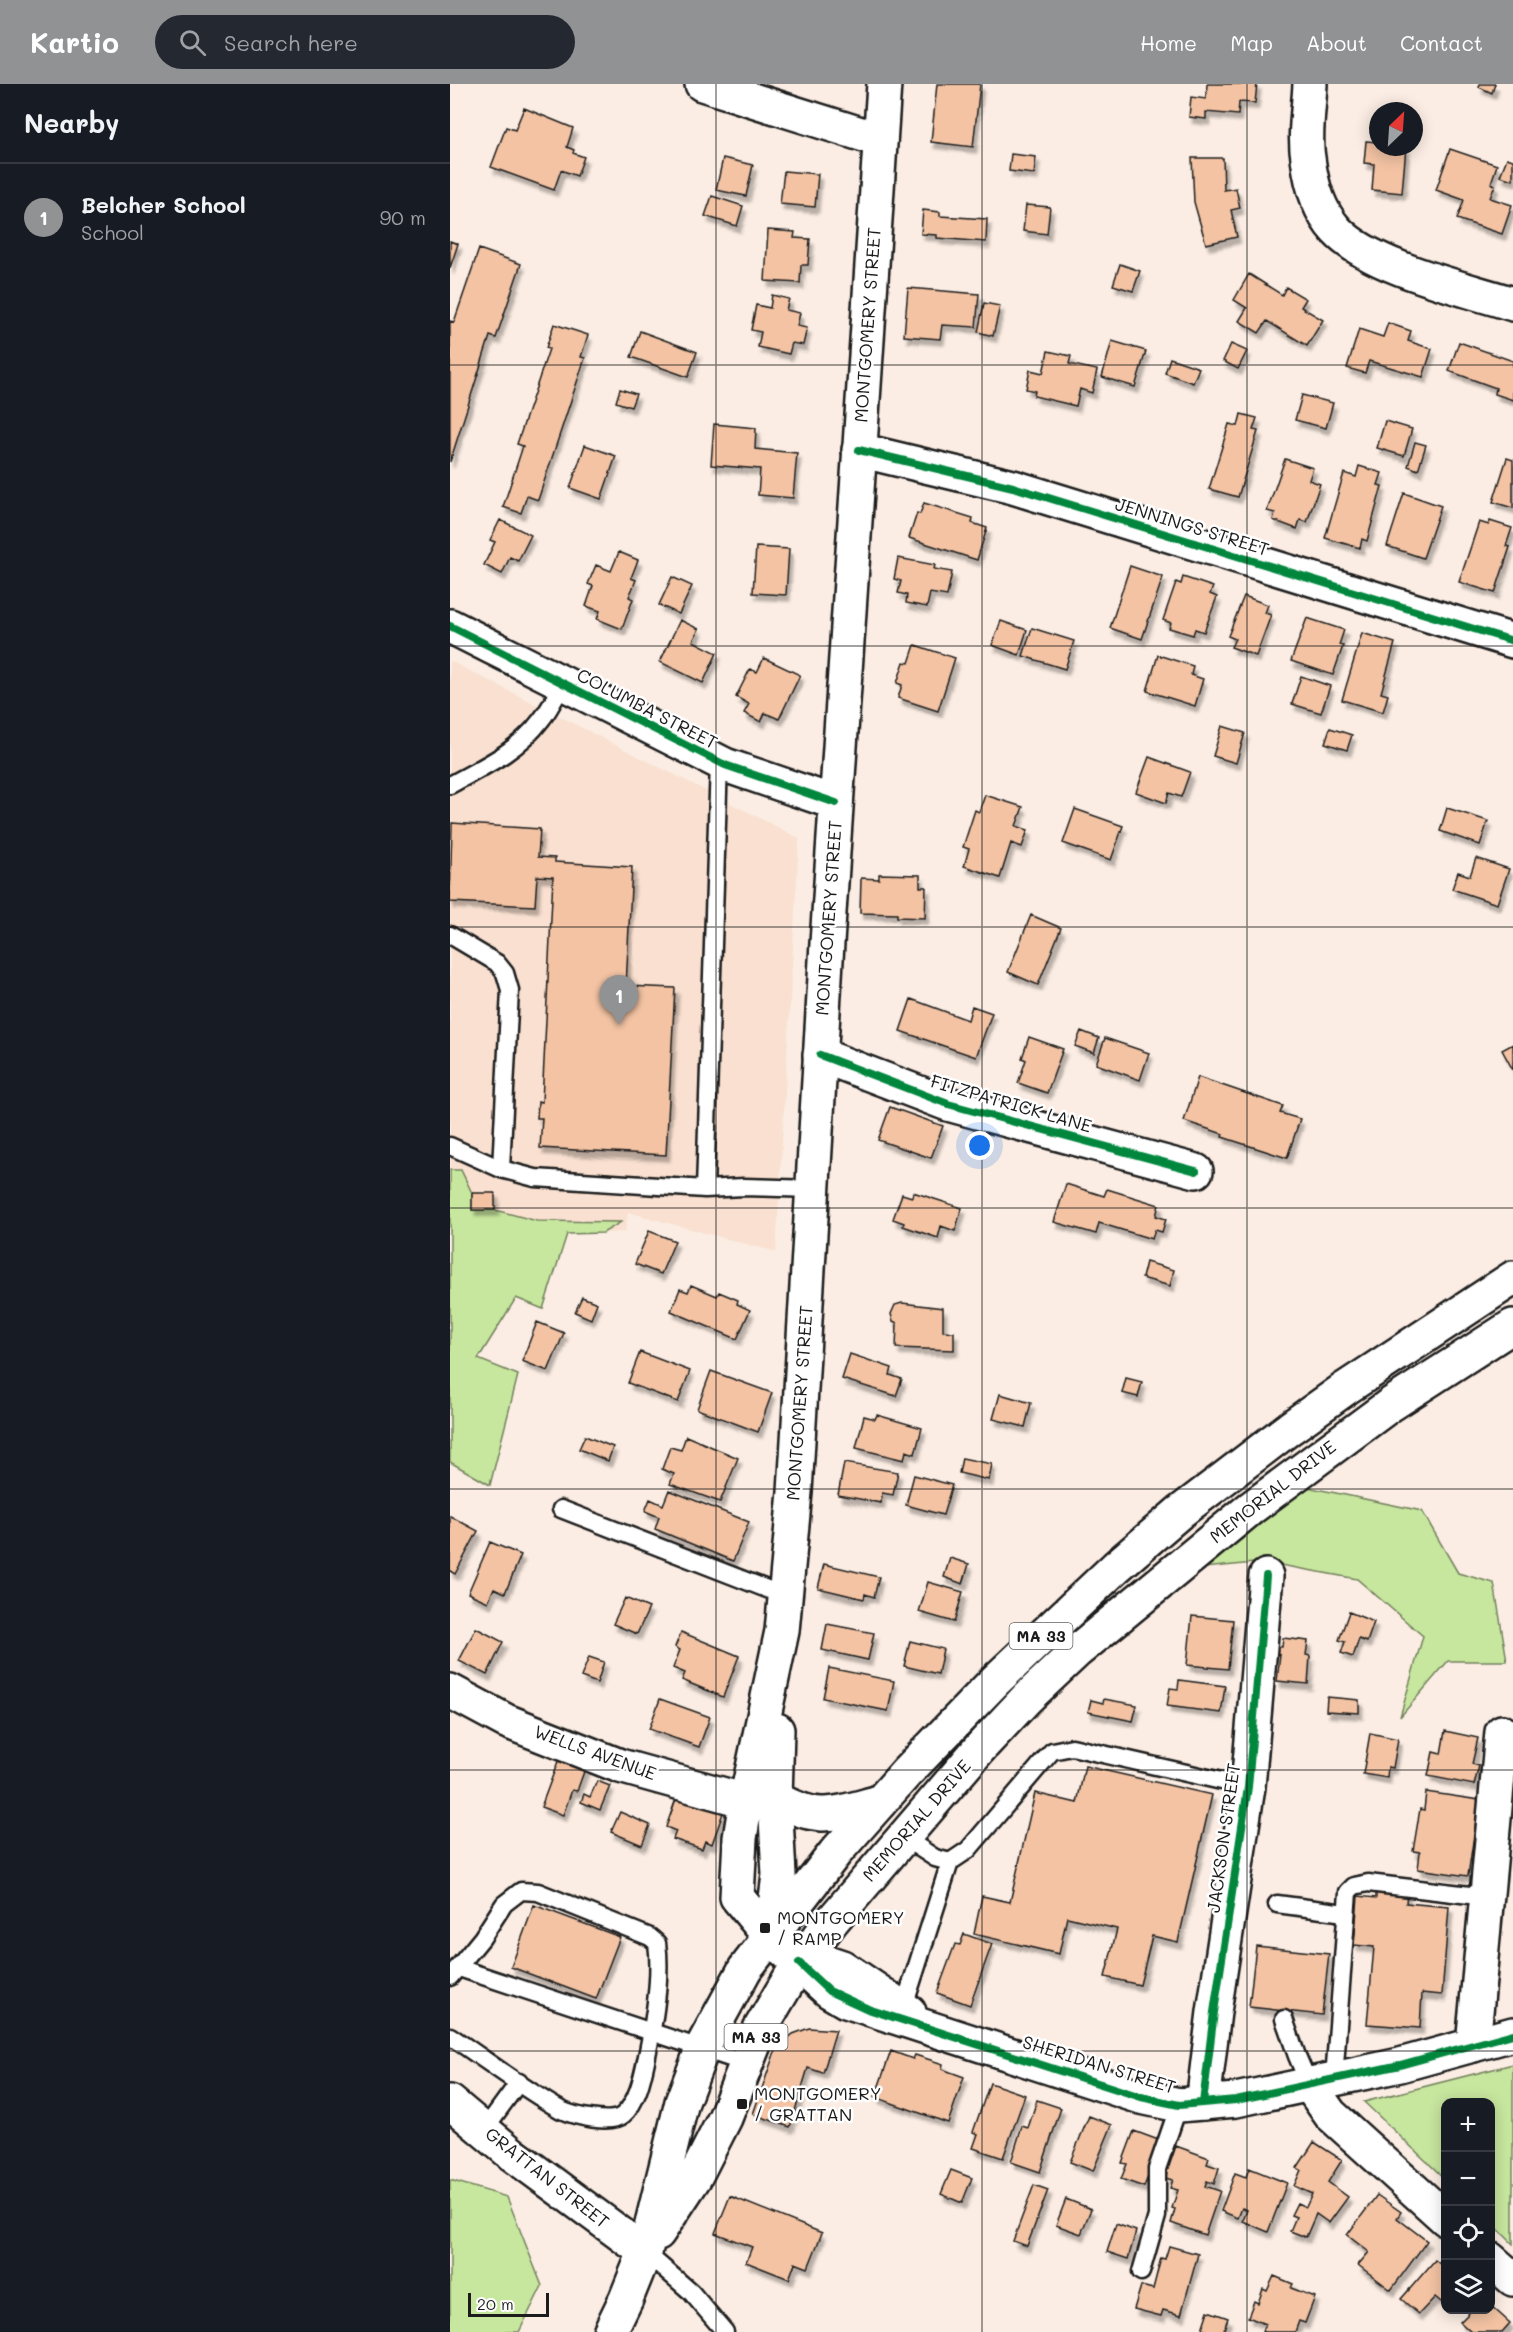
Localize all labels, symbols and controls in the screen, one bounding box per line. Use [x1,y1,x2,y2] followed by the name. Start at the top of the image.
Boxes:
[155,15,575,69] search box
[30,24,119,60] text: Kartio
[176,26,209,59] icon: search
[224,28,358,57] text: Search here
[1140,29,1197,56] text: Home
[1230,29,1273,56] text: Map
[1306,29,1367,56] text: About
[1400,29,1483,56] text: Contact
[1369,102,1423,156] north arrow
[24,106,119,140] text: Nearby
[81,190,246,219] text: Belcher School
[39,204,48,230] text: 1
[380,204,426,230] text: 90 m
[81,219,144,245] text: School
[848,227,886,423] street label: MONTGOMERY STREET
[1113,491,1272,561] street label: JENNINGS STREET
[573,662,722,754] street label: COLUMBA STREET
[809,820,847,1016] street label: MONTGOMERY STREET
[600,976,638,1025] pin: 1
[928,1069,1095,1138] street label: FITZPATRICK LANE
[965,1131,994,1160] your location
[780,1305,818,1501] street label: MONTGOMERY STREET
[1204,1434,1340,1548] street label: MEMORIAL DRIVE
[1010,1623,1072,1649] road number: MA 33
[531,1719,660,1785] street label: WELLS AVENUE
[857,1754,976,1886] street label: MEMORIAL DRIVE
[1201,1762,1245,1914] street label: JACKSON STREET
[777,1905,905,1950] place label: MONTGOMERY / RAMP
[758,1921,772,1935] marker: MONTGOMERY / RAMP
[724,2024,788,2050] road number: MA 33
[1020,2029,1179,2099] street label: SHERIDAN STREET
[754,2081,882,2126] place label: MONTGOMERY / GRATTAN
[735,2097,749,2111] marker: MONTGOMERY / GRATTAN
[1441,2098,1495,2314] map controls
[1441,2098,1495,2152] button: +
[481,2121,615,2233] street label: GRATTAN STREET
[1441,2152,1495,2206] button: −
[1441,2206,1495,2260] button: locate
[1441,2260,1495,2314] button: layers
[468,2290,549,2318] scale bar
[477,2293,514,2314] text: 20 m

